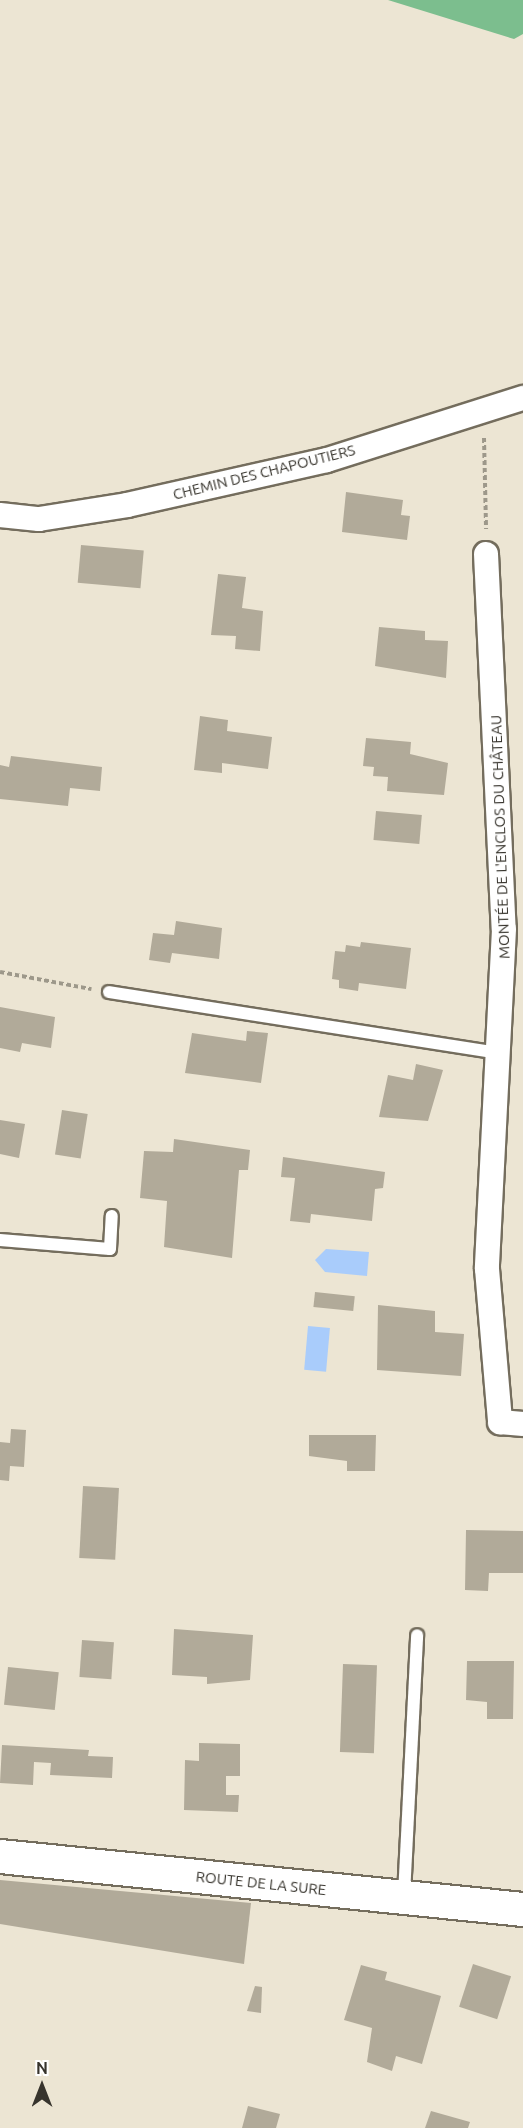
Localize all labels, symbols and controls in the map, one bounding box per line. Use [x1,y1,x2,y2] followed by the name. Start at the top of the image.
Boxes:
[171,441,357,503] street label: CHEMIN DES CHAPOUTIERS
[487,715,513,959] street label: MONTÉE DE L'ENCLOS DU CHÂTEAU
[195,1867,327,1899] street label: ROUTE DE LA SURE
[12,2056,72,2116] north arrow
[36,2059,48,2077] text: N

